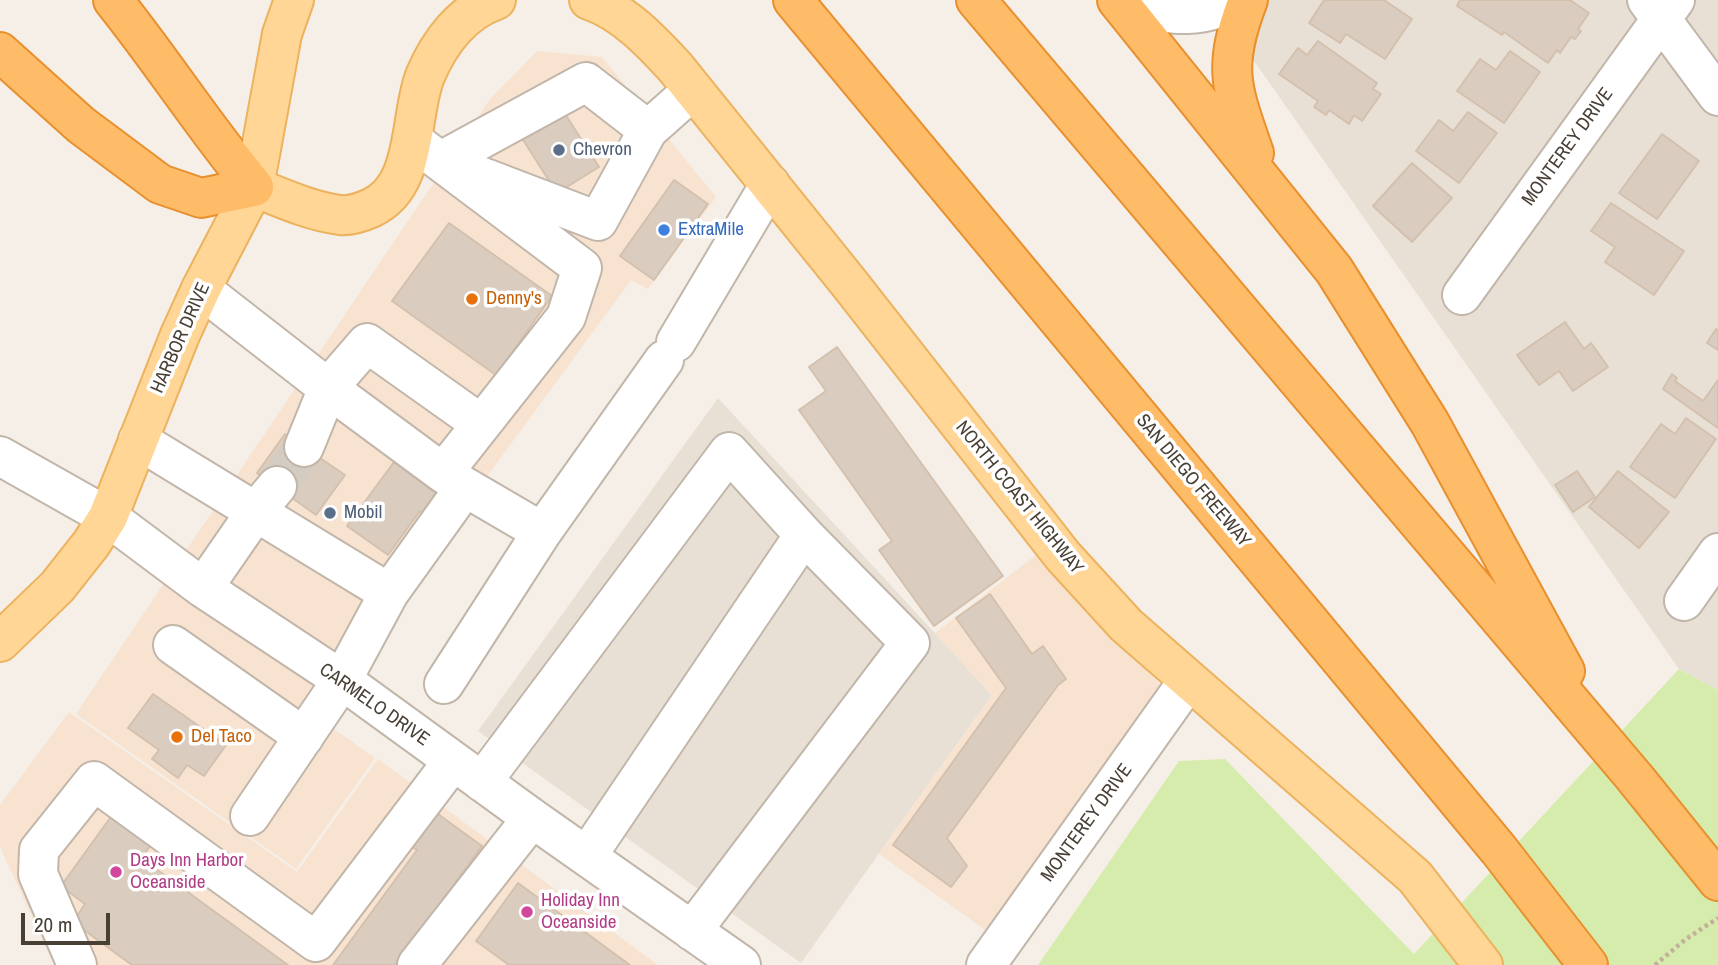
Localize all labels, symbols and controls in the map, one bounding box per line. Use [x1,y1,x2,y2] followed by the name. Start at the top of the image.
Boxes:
[1518,84,1618,210] street label: MONTEREY DRIVE
[573,139,632,161] place label: Chevron
[551,142,567,158] marker: Chevron
[678,219,744,241] place label: ExtraMile
[656,222,672,238] marker: ExtraMile
[146,279,216,397] street label: HARBOR DRIVE
[486,288,542,310] place label: Denny's
[464,291,480,307] marker: Denny's
[1131,410,1255,552] street label: SAN DIEGO FREEWAY
[950,417,1088,579] street label: NORTH COAST HIGHWAY
[344,502,382,524] place label: Mobil
[322,505,338,521] marker: Mobil
[315,659,433,751] street label: CARMELO DRIVE
[191,726,252,748] place label: Del Taco
[169,729,185,745] marker: Del Taco
[1037,760,1137,886] street label: MONTEREY DRIVE
[130,850,243,894] place label: Days Inn Harbor Oceanside
[108,864,124,880] marker: Days Inn Harbor Oceanside
[541,890,620,934] place label: Holiday Inn Oceanside
[24,898,114,942] scale bar
[519,904,535,920] marker: Holiday Inn Oceanside
[34,910,72,939] text: 20 m

